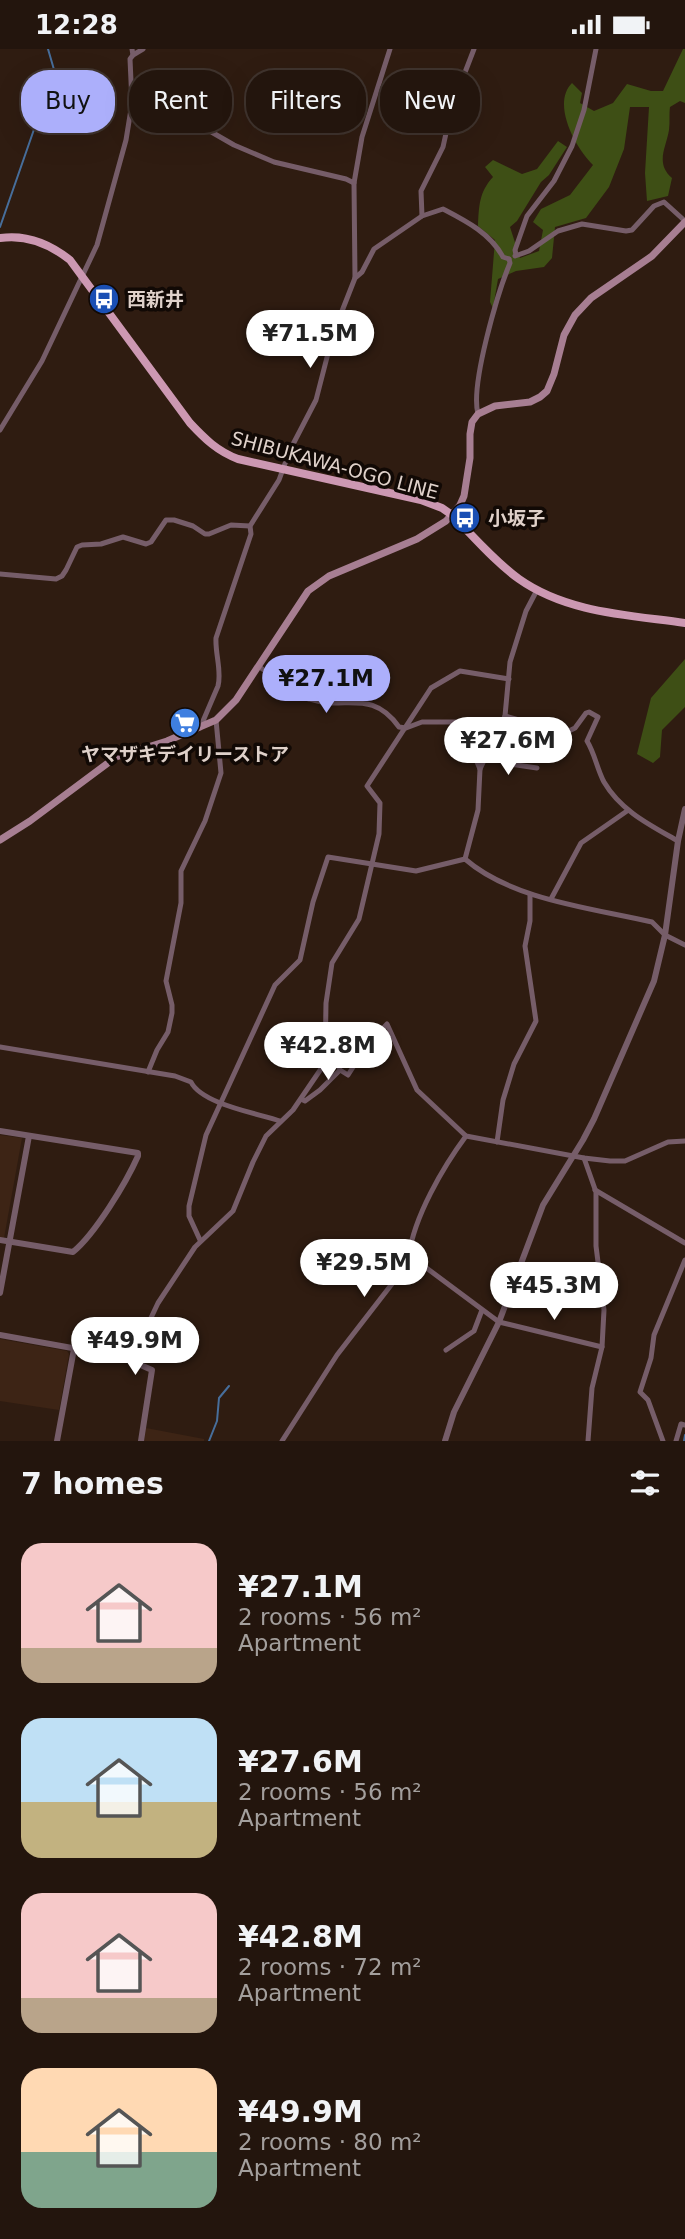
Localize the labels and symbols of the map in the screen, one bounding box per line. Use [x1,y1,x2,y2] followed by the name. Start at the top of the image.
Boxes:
[87,282,121,316] bus stop icon: 西新井
[127,288,184,310] place label: 西新井
[253,311,367,370] pin: ¥71.5M
[229,427,441,503] street label: SHIBUKAWA-OGO LINE
[448,501,482,535] bus stop icon: 小坂子
[488,507,545,529] place label: 小坂子
[269,655,383,715] pin: ¥27.1M
[168,706,202,740] supermarket icon: ヤマザキデイリーストア
[451,717,565,777] pin: ¥27.6M
[81,743,289,765] place label: ヤマザキデイリーストア
[271,1023,385,1082] pin: ¥42.8M
[307,1239,421,1299] pin: ¥29.5M
[497,1263,611,1322] pin: ¥45.3M
[78,1317,192,1377] pin: ¥49.9M

